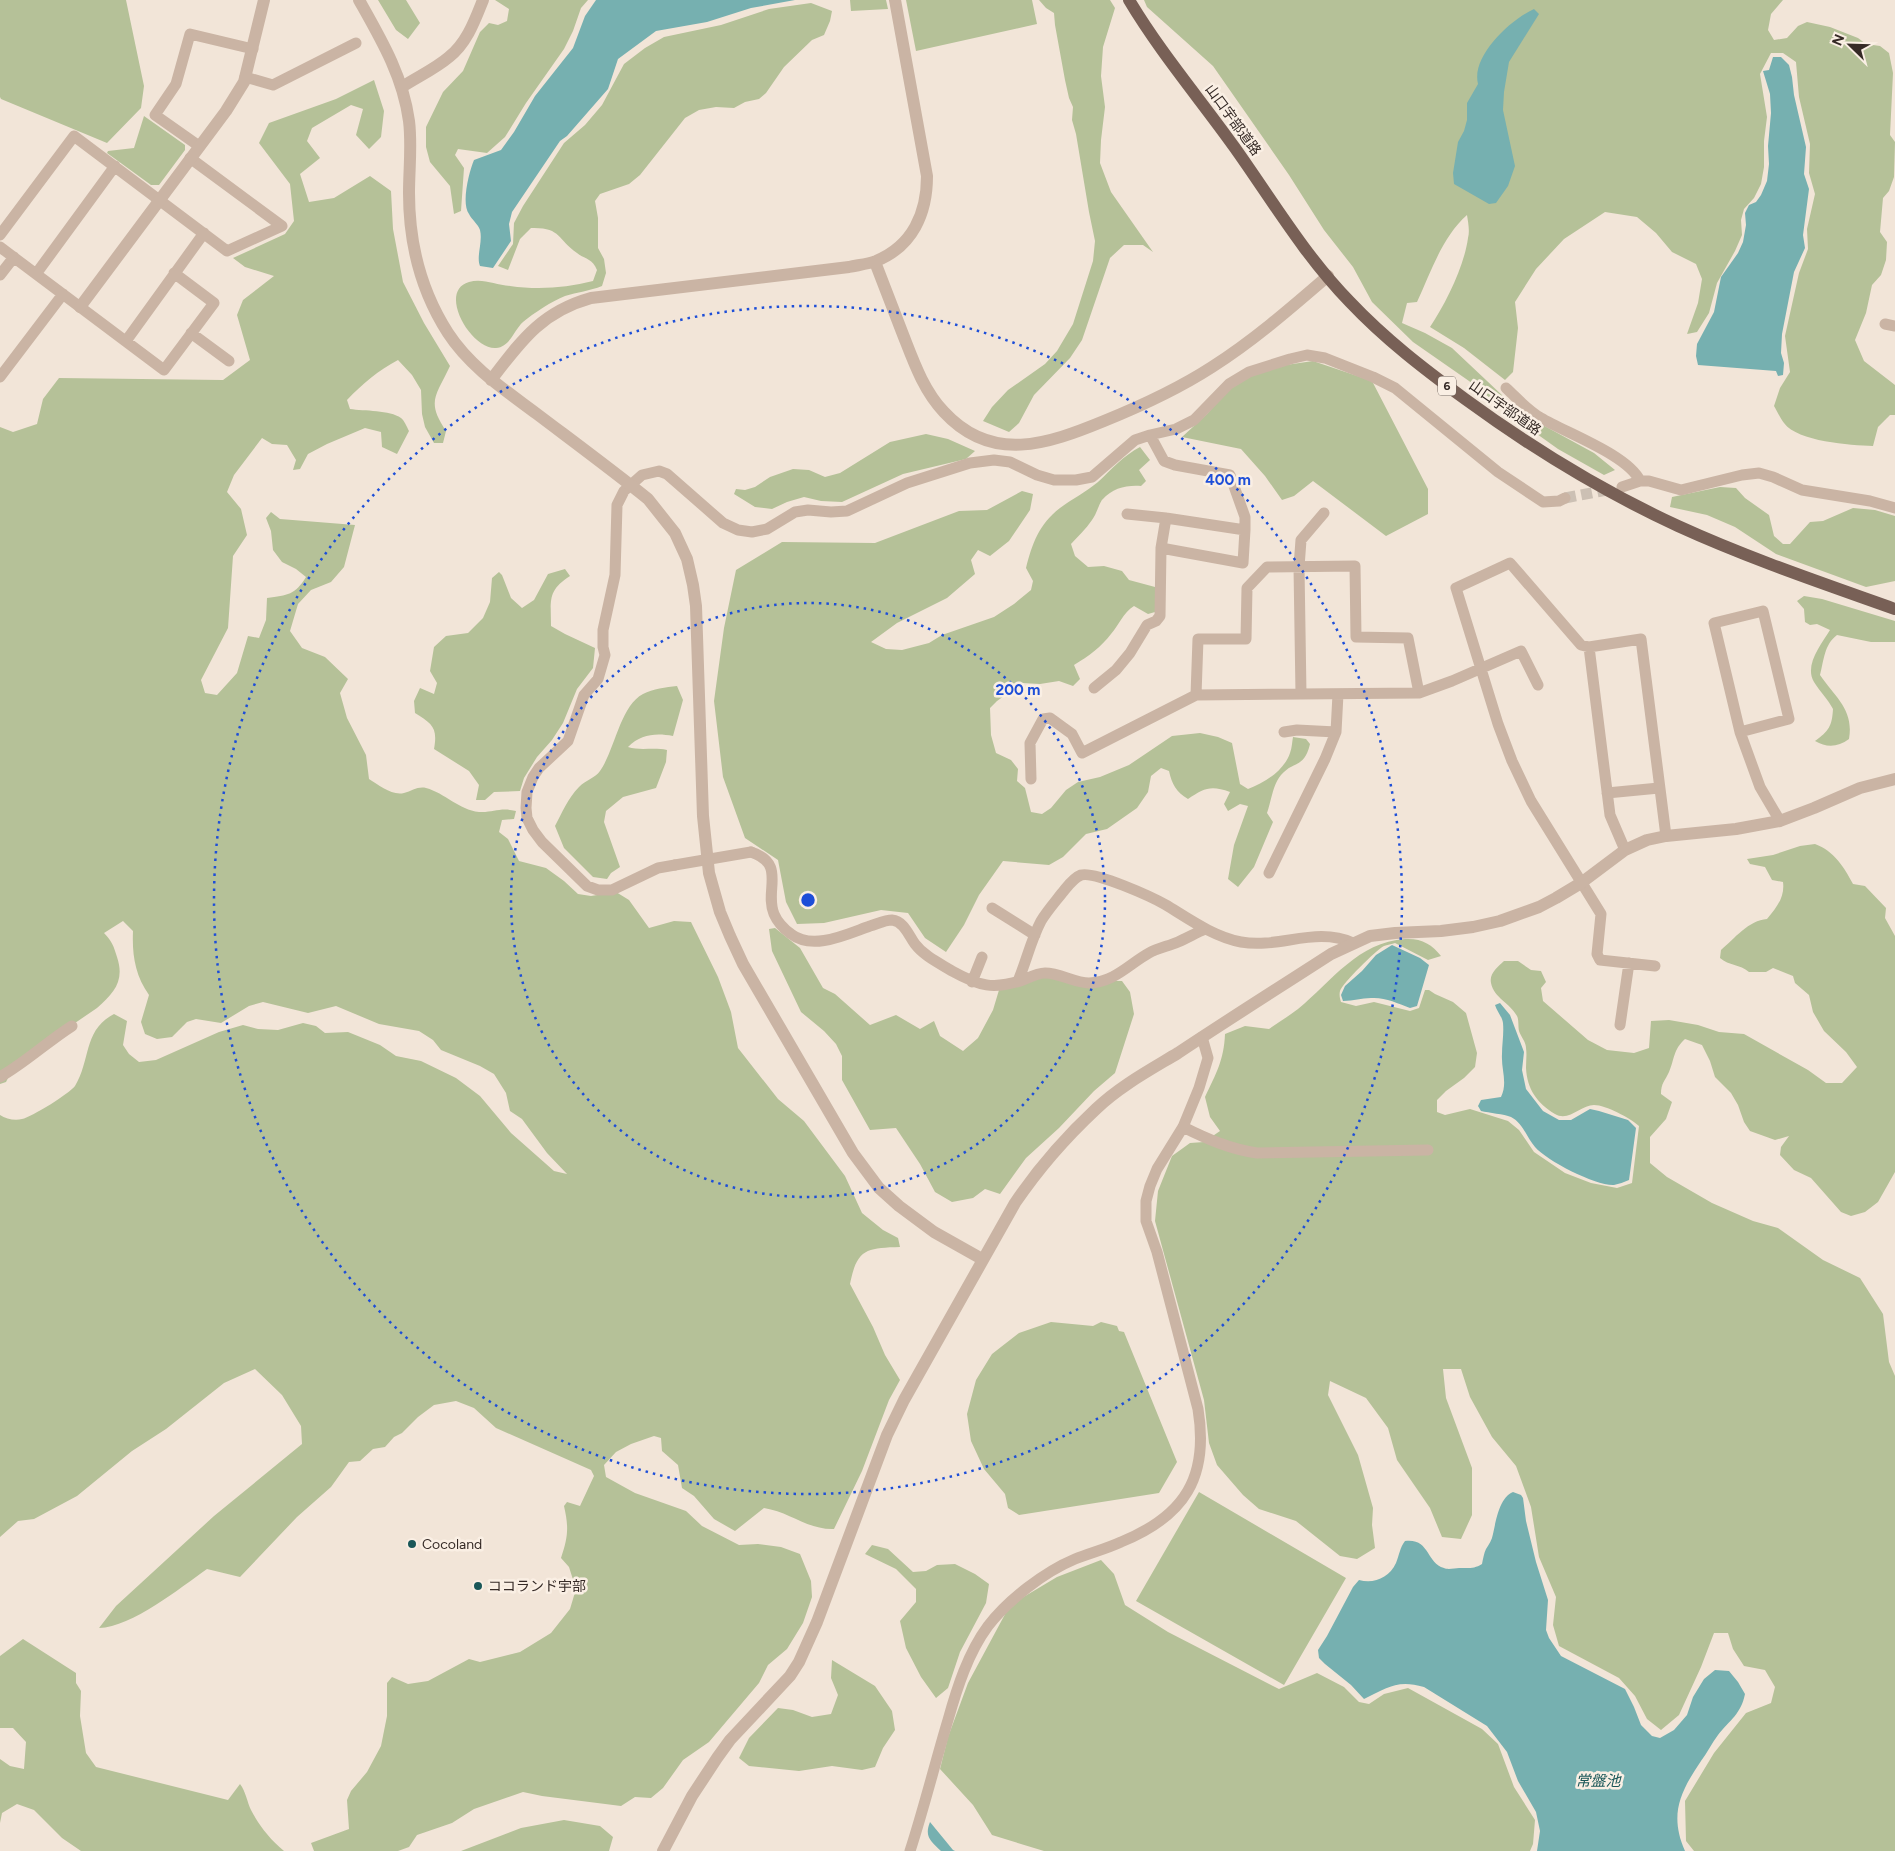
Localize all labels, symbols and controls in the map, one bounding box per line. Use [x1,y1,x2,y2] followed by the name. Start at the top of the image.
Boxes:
[1825,20,1875,70] north arrow
[1829,32,1848,48] text: N
[1201,81,1265,159] street label: 山口宇部道路
[1438,376,1456,396] road number: 6
[1466,377,1544,439] street label: 山口宇部道路
[1205,471,1251,489] text: 400 m
[996,681,1040,699] text: 200 m
[799,891,817,909] centre of rings
[422,1536,482,1553] place label: Cocoland
[406,1538,418,1550] marker: Cocoland
[488,1578,586,1595] place label: ココランド宇部
[472,1580,484,1592] marker: ココランド宇部
[1575,1772,1622,1790] water label: 常盤池

